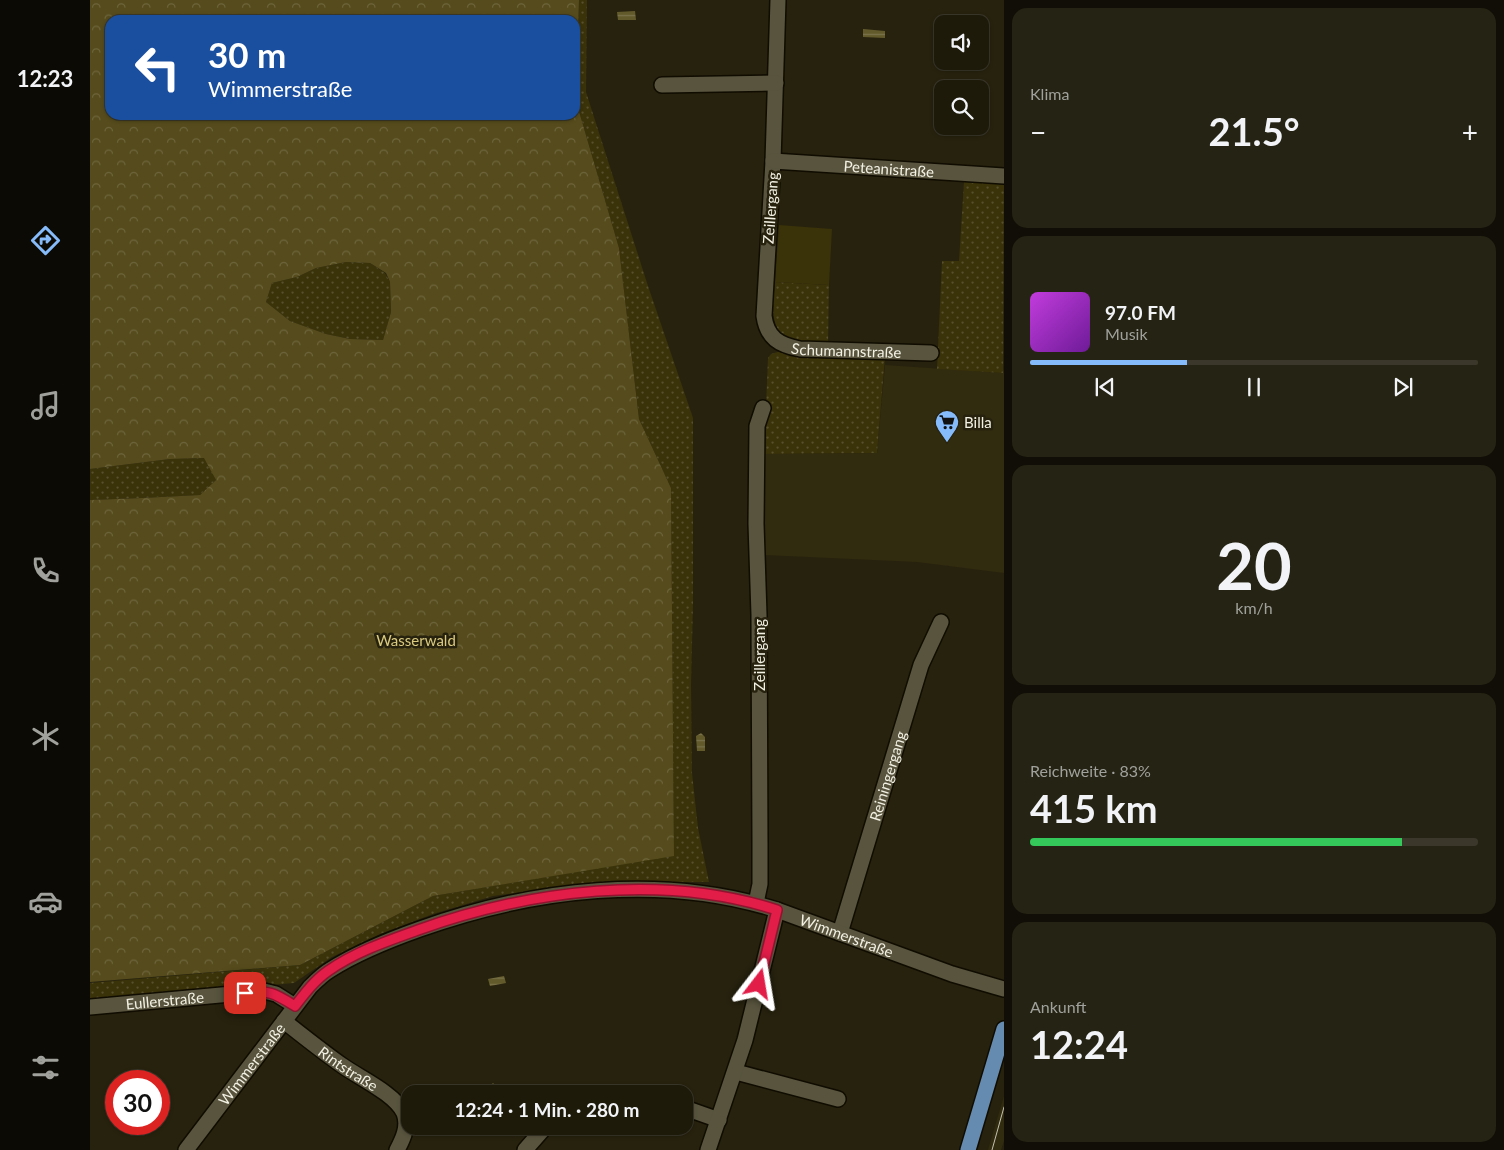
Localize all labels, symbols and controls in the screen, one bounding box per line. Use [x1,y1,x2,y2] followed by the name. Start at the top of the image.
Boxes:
[934,15,989,135] map controls
[934,15,989,70] button: sound
[208,33,286,75] text: 30 m
[125,35,190,100] icon: left
[17,65,73,92] text: 12:23
[208,75,352,102] text: Wimmerstraße
[934,80,989,135] button: search
[1030,84,1069,103] text: Klima
[1209,108,1299,154] text: 21.5°
[1030,115,1046,149] text: −
[1462,115,1478,149] text: +
[843,157,935,180] street label: Peteanistraße
[759,171,781,244] street label: Zeillergang
[28,223,63,258] icon: directions
[1105,301,1176,324] text: 97.0 FM
[1105,324,1148,343] text: Musik
[790,338,902,361] street label: Schumannstraße
[1091,373,1119,401] icon: previous
[1240,373,1268,401] icon: pause
[1389,373,1417,401] icon: next
[28,388,63,423] icon: music
[934,409,960,443] supermarket icon: Billa
[964,413,992,431] place label: Billa
[1216,526,1292,604] text: 20
[28,553,63,588] icon: phone
[1235,598,1273,617] text: km/h
[750,619,768,691] street label: Zeillergang
[376,631,456,649] park label: Wasserwald
[28,719,63,754] icon: climate
[865,729,910,823] street label: Reiningergang
[1030,761,1151,780] text: Reichweite · 83%
[1030,785,1158,831] text: 415 km
[28,884,63,919] icon: car
[797,910,896,961] street label: Wimmerstraße
[732,957,784,1009] position arrow
[224,972,266,1014] pin
[231,979,259,1007] icon: arrive
[125,988,205,1013] street label: Eullerstraße
[1030,997,1087,1016] text: Ankunft
[214,1019,288,1109] street label: Wimmerstraße
[1030,1021,1128,1067] text: 12:24
[315,1042,382,1095] street label: Rintstraße
[28,1050,63,1085] icon: filters
[105,1070,170,1135] speed limit sign: 30
[455,1098,639,1121] text: 12:24 · 1 Min. · 280 m

